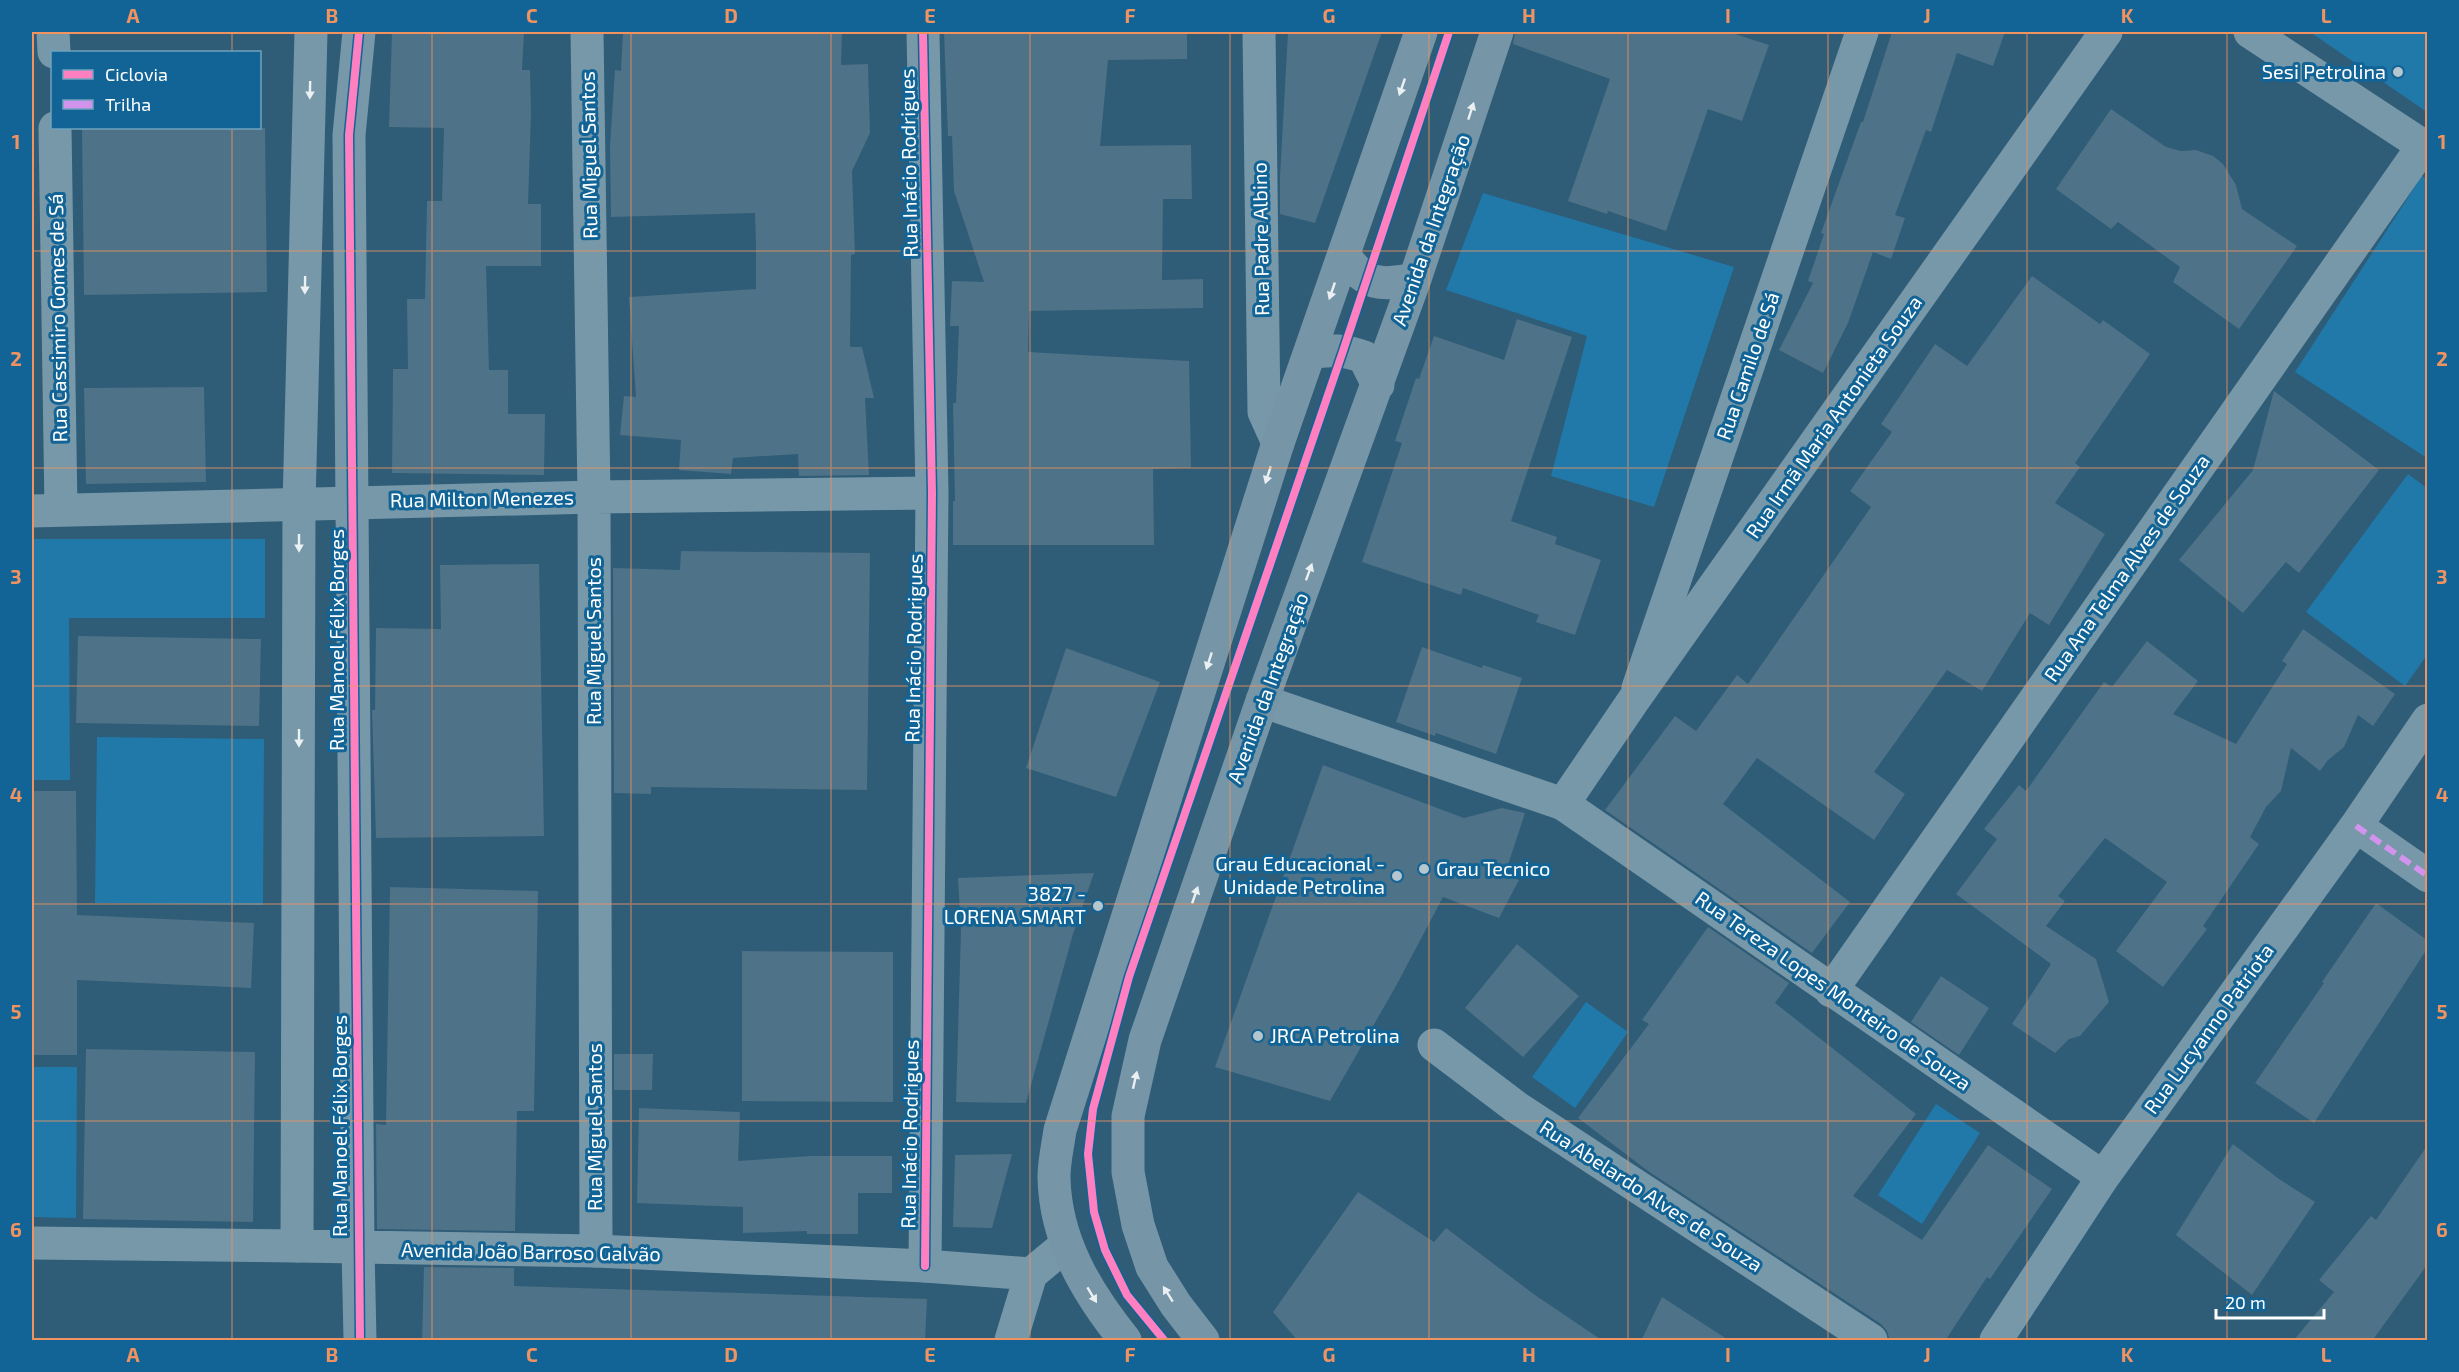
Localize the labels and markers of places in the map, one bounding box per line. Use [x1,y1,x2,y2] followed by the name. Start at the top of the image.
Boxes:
[2262,59,2386,83] place label: Sesi Petrolina
[2391,65,2405,79] marker: Sesi Petrolina
[1215,851,1385,898] place label: Grau Educacional - Unidade Petrolina
[1436,856,1550,880] place label: Grau Tecnico
[1417,862,1431,876] marker: Grau Tecnico
[1390,869,1404,883] marker: Grau Educacional - Unidade Petrolina
[944,881,1086,928] place label: 3827 - LORENA SMART
[1091,899,1105,913] marker: 3827 - LORENA SMART
[1270,1023,1400,1047] place label: JRCA Petrolina
[1251,1029,1265,1043] marker: JRCA Petrolina

